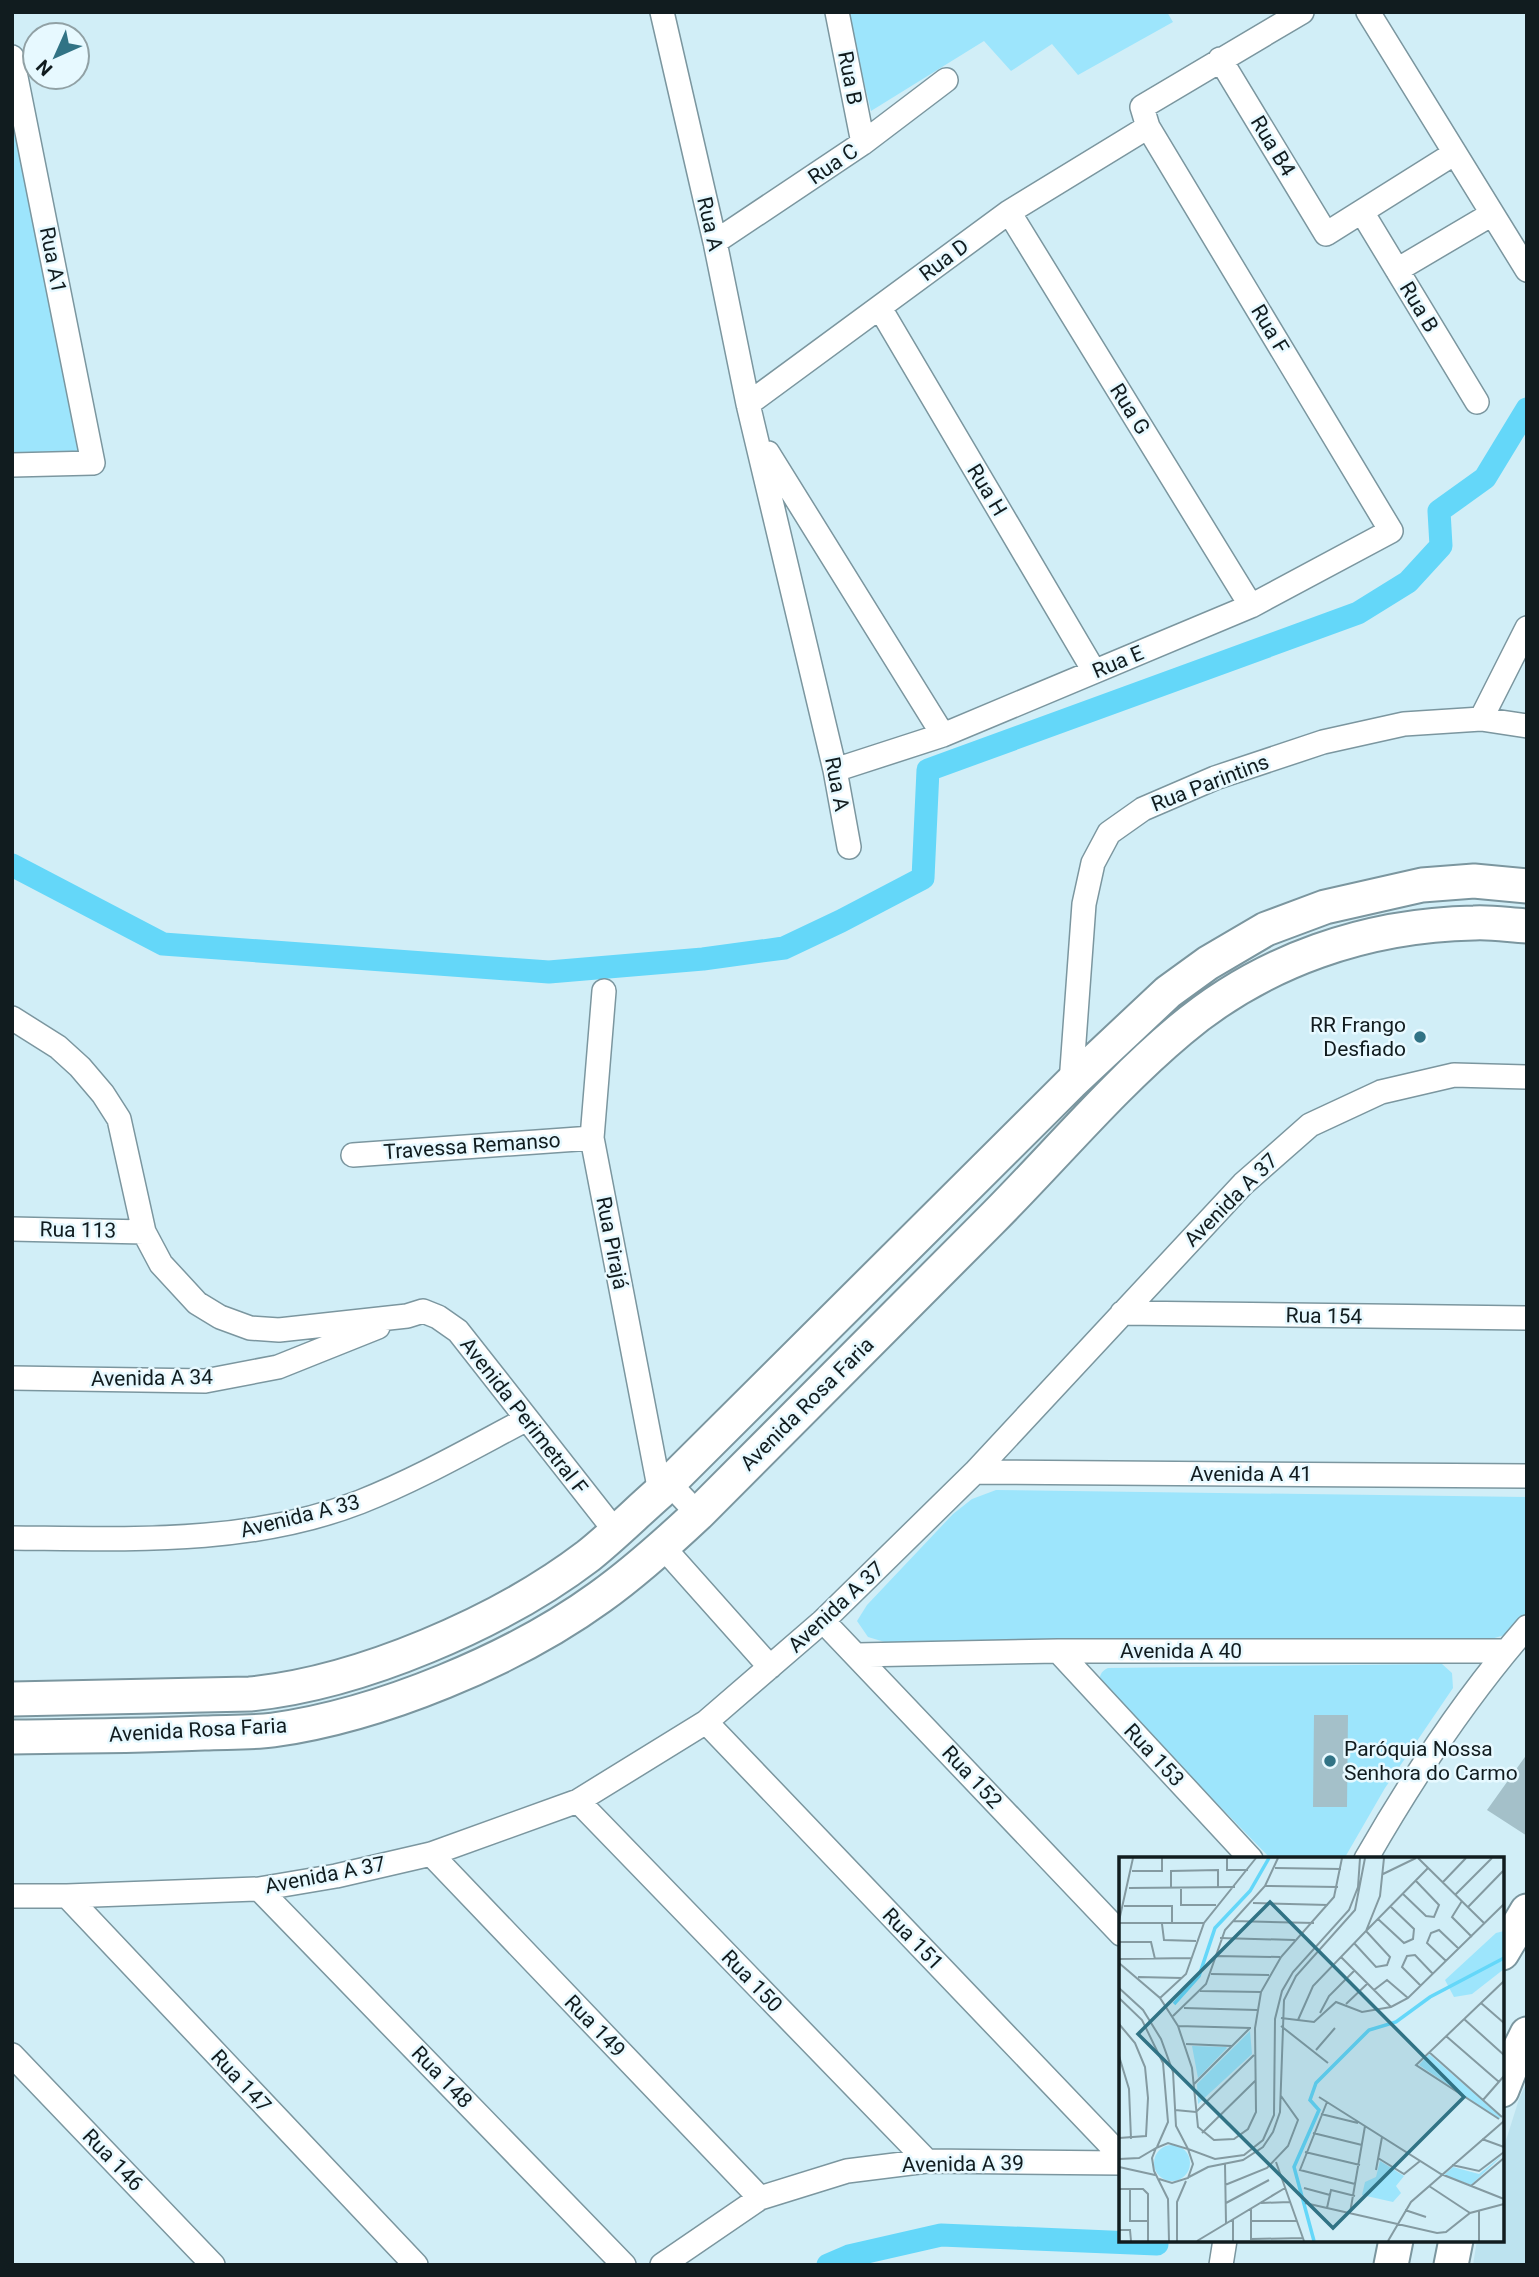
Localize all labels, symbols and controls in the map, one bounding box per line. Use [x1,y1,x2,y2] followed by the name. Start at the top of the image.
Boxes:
[21,21,91,91] north arrow
[833,49,867,107] street label: Rua B
[31,55,57,81] text: N
[1246,112,1300,181] street label: Rua B4
[804,139,862,189] street label: Rua C
[692,195,728,254] street label: Rua A
[35,225,71,295] street label: Rua A1
[915,234,973,286] street label: Rua D
[1395,278,1443,336] street label: Rua B
[1246,300,1294,358] street label: Rua F
[1105,379,1155,439] street label: Rua G
[962,460,1012,520] street label: Rua H
[1089,641,1147,683] street label: Rua E
[1148,750,1272,816] street label: Rua Parintins
[820,755,854,813] street label: Rua A
[1310,1013,1406,1061] place label: RR Frango Desfiado
[1412,1029,1428,1045] marker: RR Frango Desfiado
[383,1128,561,1164] street label: Travessa Remanso
[1179,1148,1283,1252] street label: Avenida A 37
[591,1195,633,1291] street label: Rua Pirajá
[40,1217,116,1243] street label: Rua 113
[1286,1303,1363,1329] street label: Rua 154
[735,1332,879,1476] street label: Avenida Rosa Faria
[455,1333,593,1499] street label: Avenida Perimetral F
[91,1365,213,1391] street label: Avenida A 34
[1190,1462,1312,1486] street label: Avenida A 41
[238,1490,362,1542] street label: Avenida A 33
[783,1557,889,1657] street label: Avenida A 37
[1120,1639,1242,1663] street label: Avenida A 40
[108,1713,288,1747] street label: Avenida Rosa Faria
[1119,1719,1189,1791] street label: Rua 153
[1344,1737,1518,1785] place label: Paróquia Nossa Senhora do Carmo
[937,1741,1007,1813] street label: Rua 152
[1322,1753,1338,1769] marker: Paróquia Nossa Senhora do Carmo
[263,1852,387,1898] street label: Avenida A 37
[1119,1857,1504,2242] inset map
[878,1903,948,1975] street label: Rua 151
[717,1945,787,2017] street label: Rua 150
[560,1990,630,2062] street label: Rua 149
[407,2041,477,2113] street label: Rua 148
[206,2045,276,2117] street label: Rua 147
[78,2124,148,2196] street label: Rua 146
[902,2151,1024,2177] street label: Avenida A 39

